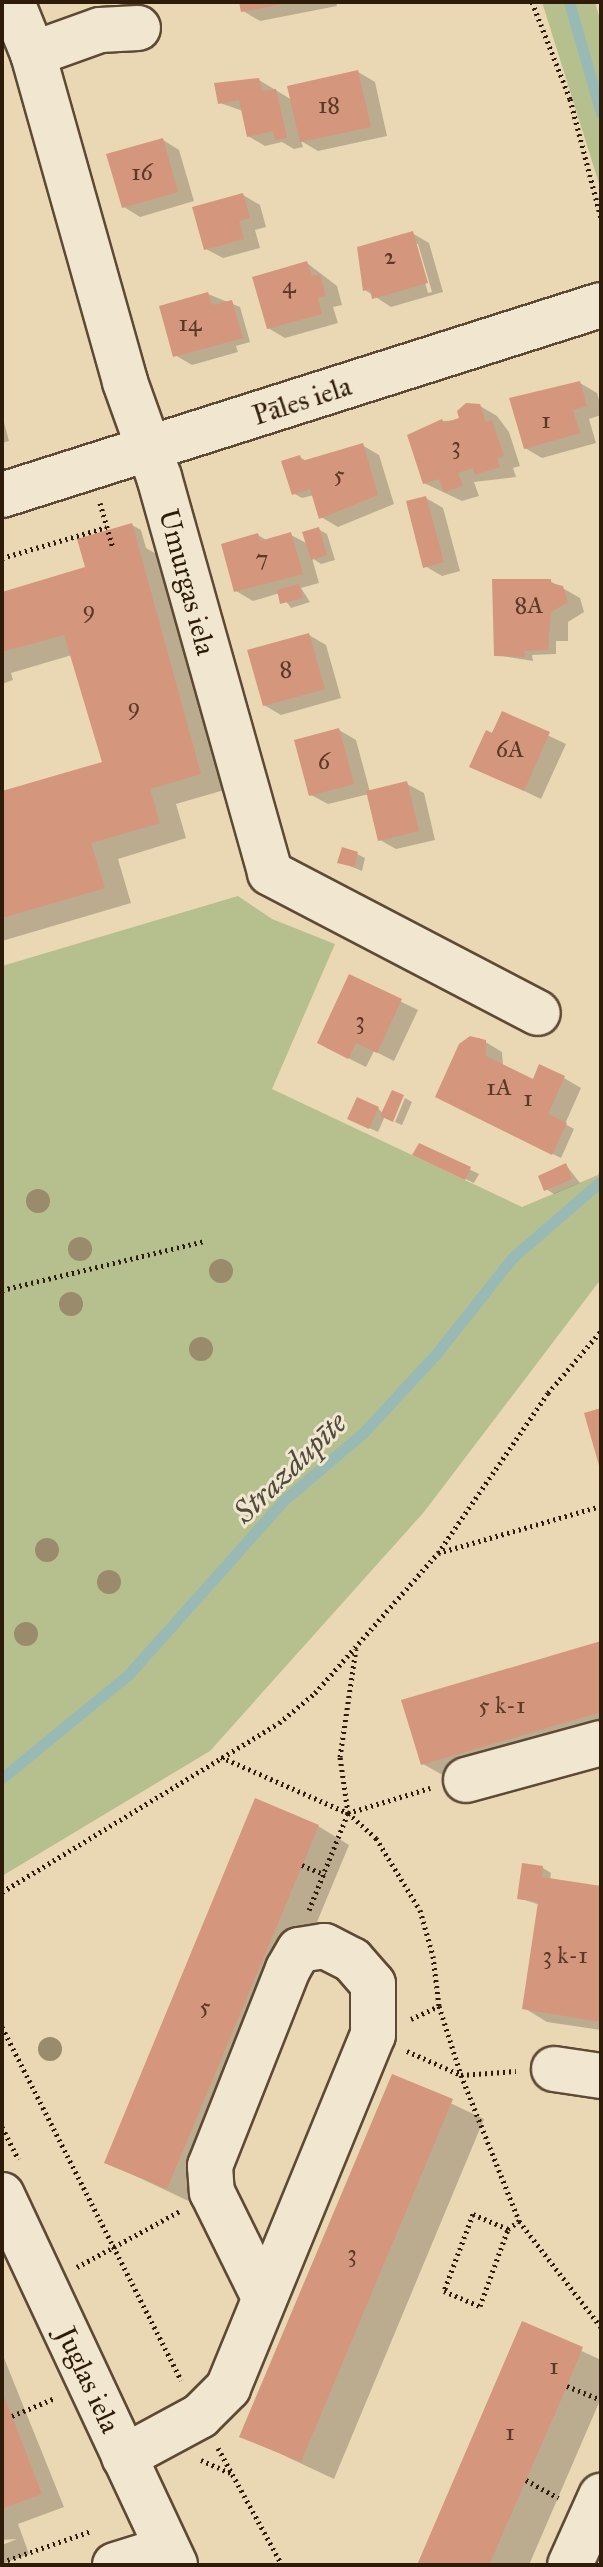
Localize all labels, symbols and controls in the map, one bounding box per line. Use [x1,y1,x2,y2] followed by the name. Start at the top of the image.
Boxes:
[318,92,340,120] house number: 18
[131,159,153,187] house number: 16
[384,243,396,271] house number: 2
[282,272,296,300] house number: 4
[179,310,201,338] house number: 14
[248,369,356,433] street label: Pāles iela
[541,407,551,435] house number: 1
[451,432,461,460] house number: 3
[333,461,345,489] house number: 5
[151,505,223,659] street label: Umurgas iela
[256,545,268,573] house number: 7
[515,592,543,620] house number: 8A
[83,596,95,624] house number: 9
[280,656,292,684] house number: 8
[128,693,140,721] house number: 9
[496,736,524,764] house number: 6A
[318,748,330,776] house number: 6
[355,1007,365,1035] house number: 3
[486,1074,512,1102] house number: 1A
[523,1085,533,1113] house number: 1
[226,1405,354,1531] water label: Strazdupīte
[479,1692,525,1720] house number: 5 k-1
[542,1942,588,1970] house number: 3 k-1
[199,1993,211,2021] house number: 5
[347,2240,357,2268] house number: 3
[49,2322,127,2438] street label: Juglas iela
[549,2353,559,2381] house number: 1
[505,2419,515,2447] house number: 1

